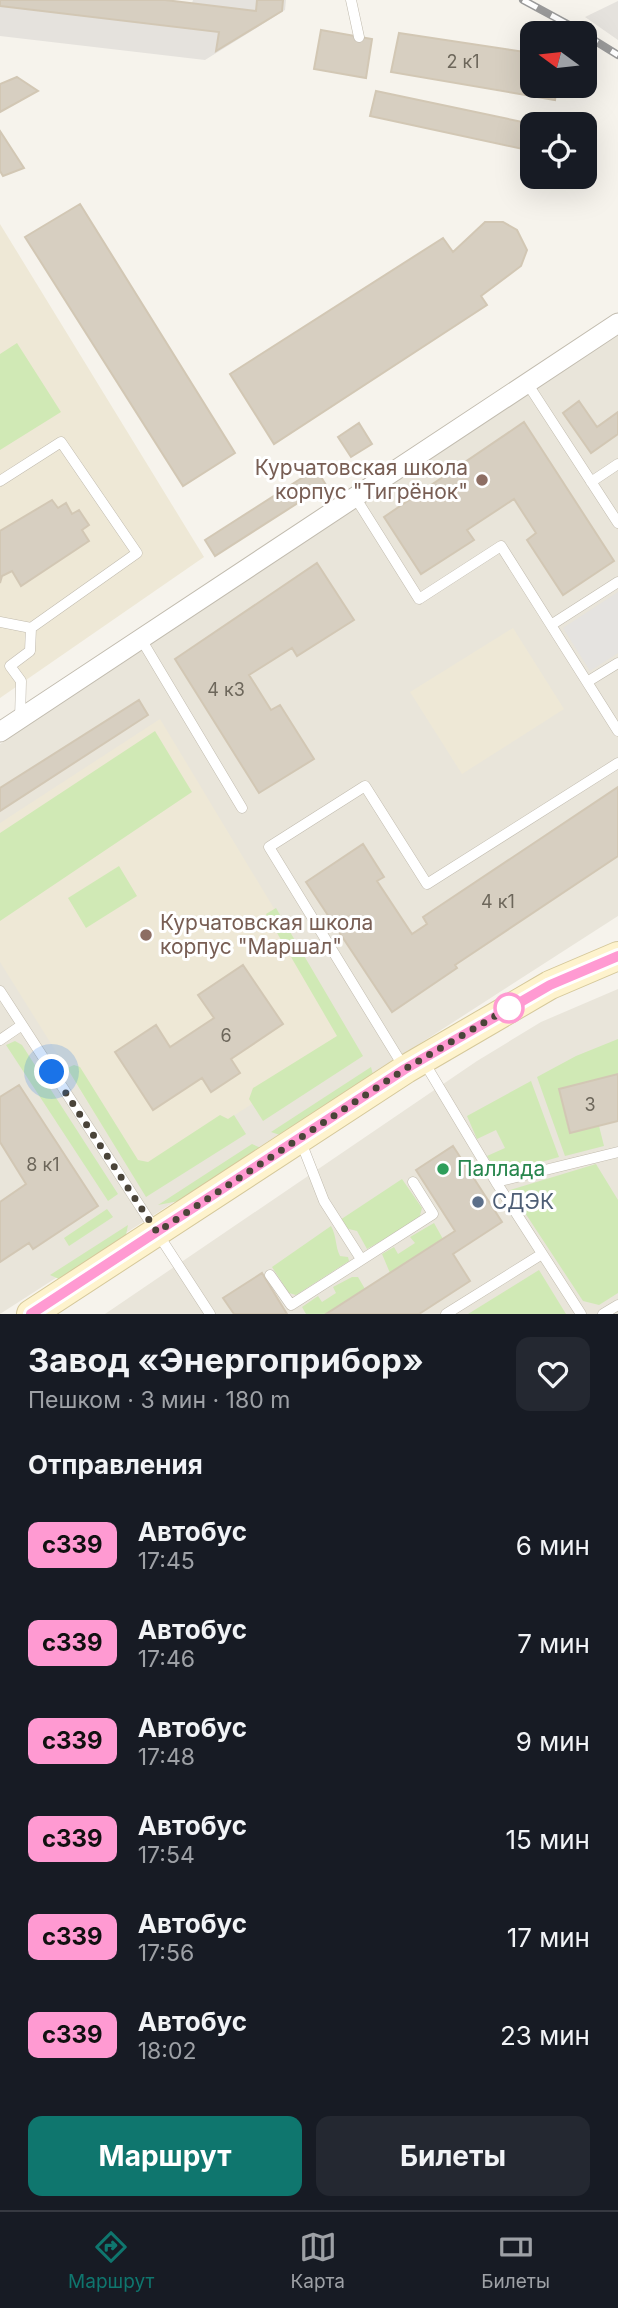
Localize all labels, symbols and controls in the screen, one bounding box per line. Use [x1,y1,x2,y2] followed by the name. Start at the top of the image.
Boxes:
[520,21,597,98] north arrow
[520,21,597,189] map controls
[446,51,480,72] house number: 2 к1
[520,112,597,189] button: locate
[255,455,468,504] place label: Курчатовская школа корпус "Тигрёнок"
[474,472,490,488] marker: Курчатовская школа корпус "Тигрёнок"
[207,679,245,700] house number: 4 к3
[481,891,515,912] house number: 4 к1
[160,910,373,959] place label: Курчатовская школа корпус "Маршал"
[138,927,154,943] marker: Курчатовская школа корпус "Маршал"
[494,993,524,1023] unlabelled marker
[220,1025,232,1046] house number: 6
[34,1054,69,1089] your location
[584,1094,596,1115] house number: 3
[26,1154,60,1175] house number: 8 к1
[457,1156,545,1181] place label: Паллада
[435,1161,451,1177] marker: Паллада
[492,1189,554,1214] place label: СДЭК
[470,1194,486,1210] marker: СДЭК
[516,1337,590,1411] button: heart
[28,1340,424,1380] text: Завод «Энергоприбор»
[28,1386,290,1414] text: Пешком · 3 мин · 180 m
[28,1449,203,1480] text: Отправления
[138,1516,247,1547] text: Автобус
[42,1530,103,1559] text: с339
[516,1530,590,1561] text: 6 мин
[138,1547,195,1575] text: 17:45
[138,1614,247,1645] text: Автобус
[42,1628,103,1657] text: с339
[517,1628,590,1659] text: 7 мин
[138,1645,195,1673] text: 17:46
[138,1712,247,1743] text: Автобус
[42,1726,103,1755] text: с339
[516,1726,590,1757] text: 9 мин
[138,1743,195,1771] text: 17:48
[138,1810,247,1841] text: Автобус
[42,1824,103,1853] text: с339
[506,1824,590,1855] text: 15 мин
[138,1841,195,1869] text: 17:54
[138,1908,247,1939] text: Автобус
[42,1922,103,1951] text: с339
[507,1922,590,1953] text: 17 мин
[138,1939,194,1967] text: 17:56
[138,2006,247,2037] text: Автобус
[42,2020,103,2049] text: с339
[500,2020,590,2051] text: 23 мин
[138,2037,196,2065] text: 18:02
[28,2116,302,2196] button: Маршрут
[316,2116,590,2196] button: Билеты
[68,2228,154,2293] tab: Маршрут
[290,2228,345,2293] tab: Карта
[481,2228,550,2293] tab: Билеты

